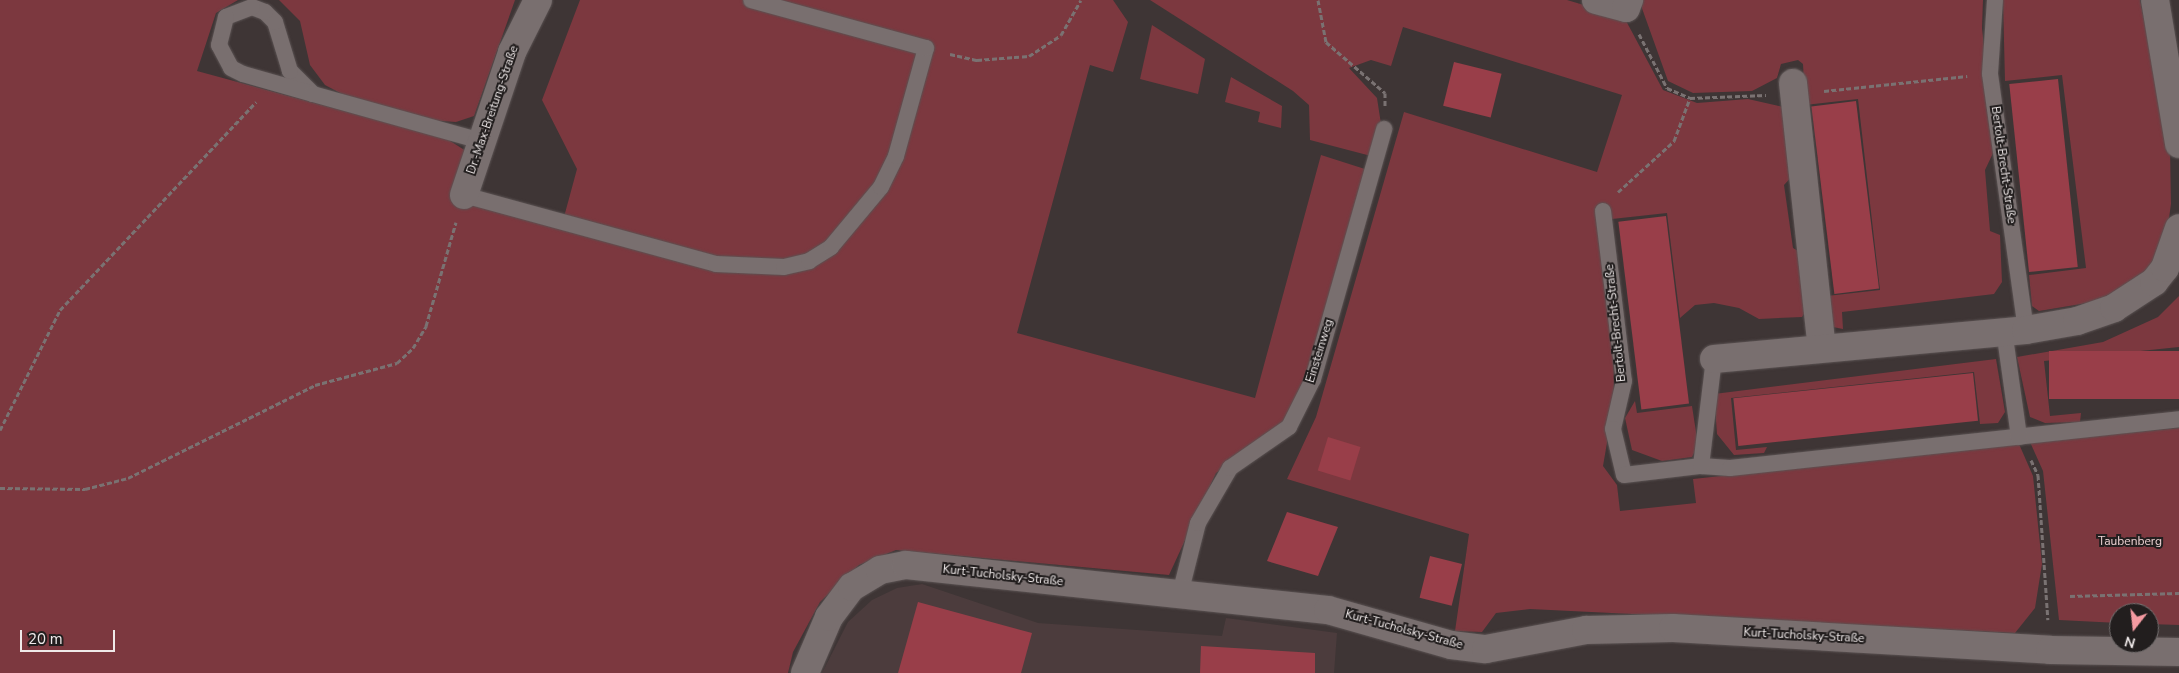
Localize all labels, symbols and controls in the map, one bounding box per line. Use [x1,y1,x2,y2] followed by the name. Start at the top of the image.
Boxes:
[464,44,522,176] street label: Dr.-Max-Breitung-Straße
[1988,105,2018,225] street label: Bertolt-Brecht-Straße
[1603,263,1629,383] street label: Bertolt-Brecht-Straße
[1303,317,1337,385] street label: Einsteinweg
[2098,535,2162,549] park label: Taubenberg
[942,563,1064,589] street label: Kurt-Tucholsky-Straße
[2109,603,2159,653] north arrow
[1344,607,1464,653] street label: Kurt-Tucholsky-Straße
[22,620,118,652] scale bar
[1743,626,1865,646] street label: Kurt-Tucholsky-Straße
[28,629,63,649] text: 20 m
[2122,631,2138,653] text: N

